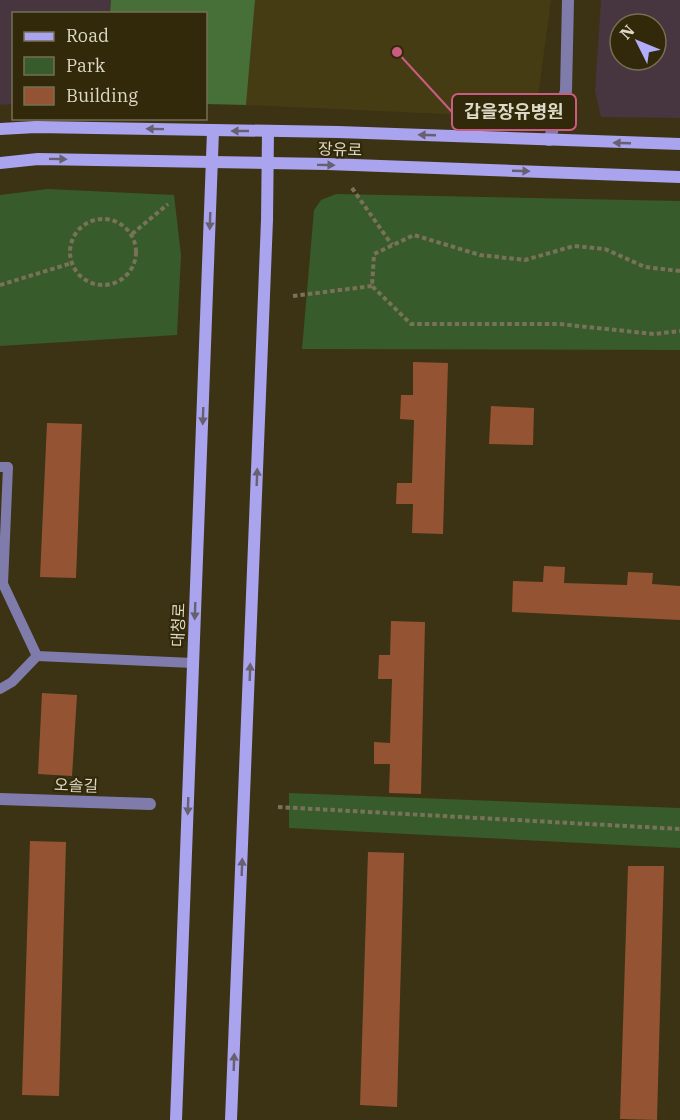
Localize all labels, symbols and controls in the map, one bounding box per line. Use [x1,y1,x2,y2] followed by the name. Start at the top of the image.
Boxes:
[12,12,207,120] legend
[608,12,668,72] north arrow
[615,20,639,43] text: N
[66,24,109,47] text: Road
[66,54,106,77] text: Park
[66,84,138,107] text: Building
[452,94,576,130] callout: 갑을장유병원
[464,100,564,123] text: 갑을장유병원
[145,125,164,134] one-way arrow
[231,126,250,136] one-way arrow
[417,131,436,140] one-way arrow
[318,138,363,160] street label: 장유로
[612,138,631,147] one-way arrow
[49,155,68,164] one-way arrow
[317,160,336,169] one-way arrow
[512,167,531,176] one-way arrow
[205,212,215,231] one-way arrow
[198,406,207,425] one-way arrow
[252,468,262,487] one-way arrow
[191,601,200,620] one-way arrow
[167,602,189,647] street label: 대청로
[245,662,254,681] one-way arrow
[54,774,98,796] street label: 오솔길
[184,796,193,815] one-way arrow
[237,857,246,876] one-way arrow
[229,1052,238,1071] one-way arrow

